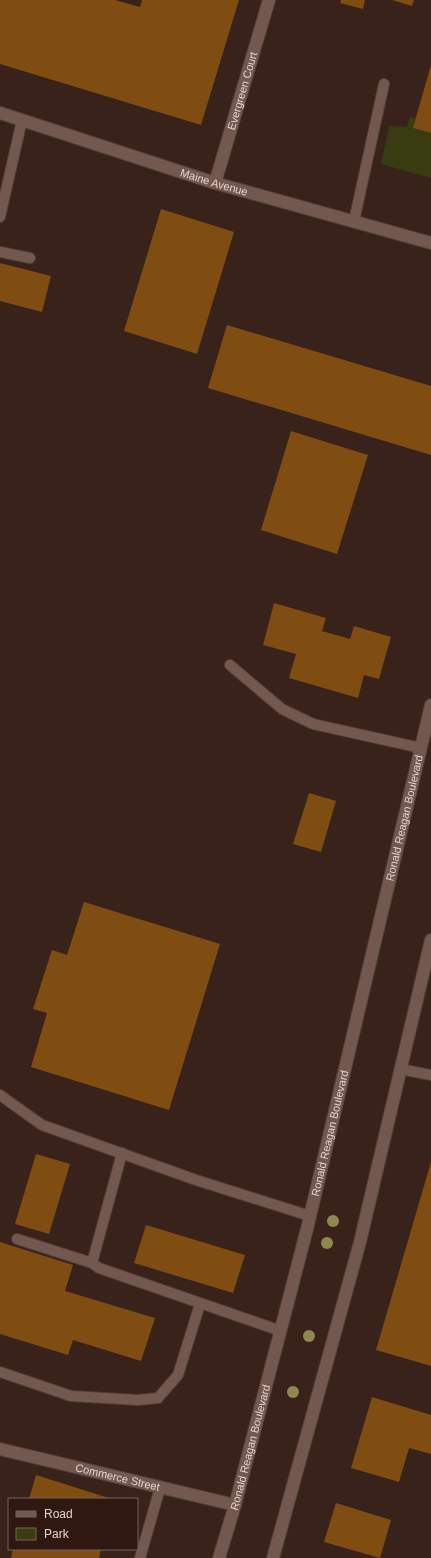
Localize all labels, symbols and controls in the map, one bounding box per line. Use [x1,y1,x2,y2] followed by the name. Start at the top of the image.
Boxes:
[225,50,259,131] street label: Evergreen Court
[179,166,249,198] street label: Maine Avenue
[384,754,425,882] street label: Ronald Reagan Boulevard
[309,1069,350,1197] street label: Ronald Reagan Boulevard
[228,1383,272,1511] street label: Ronald Reagan Boulevard
[74,1461,161,1493] street label: Commerce Street
[8,1498,138,1550] legend
[44,1507,73,1521] text: Road
[44,1527,70,1541] text: Park

